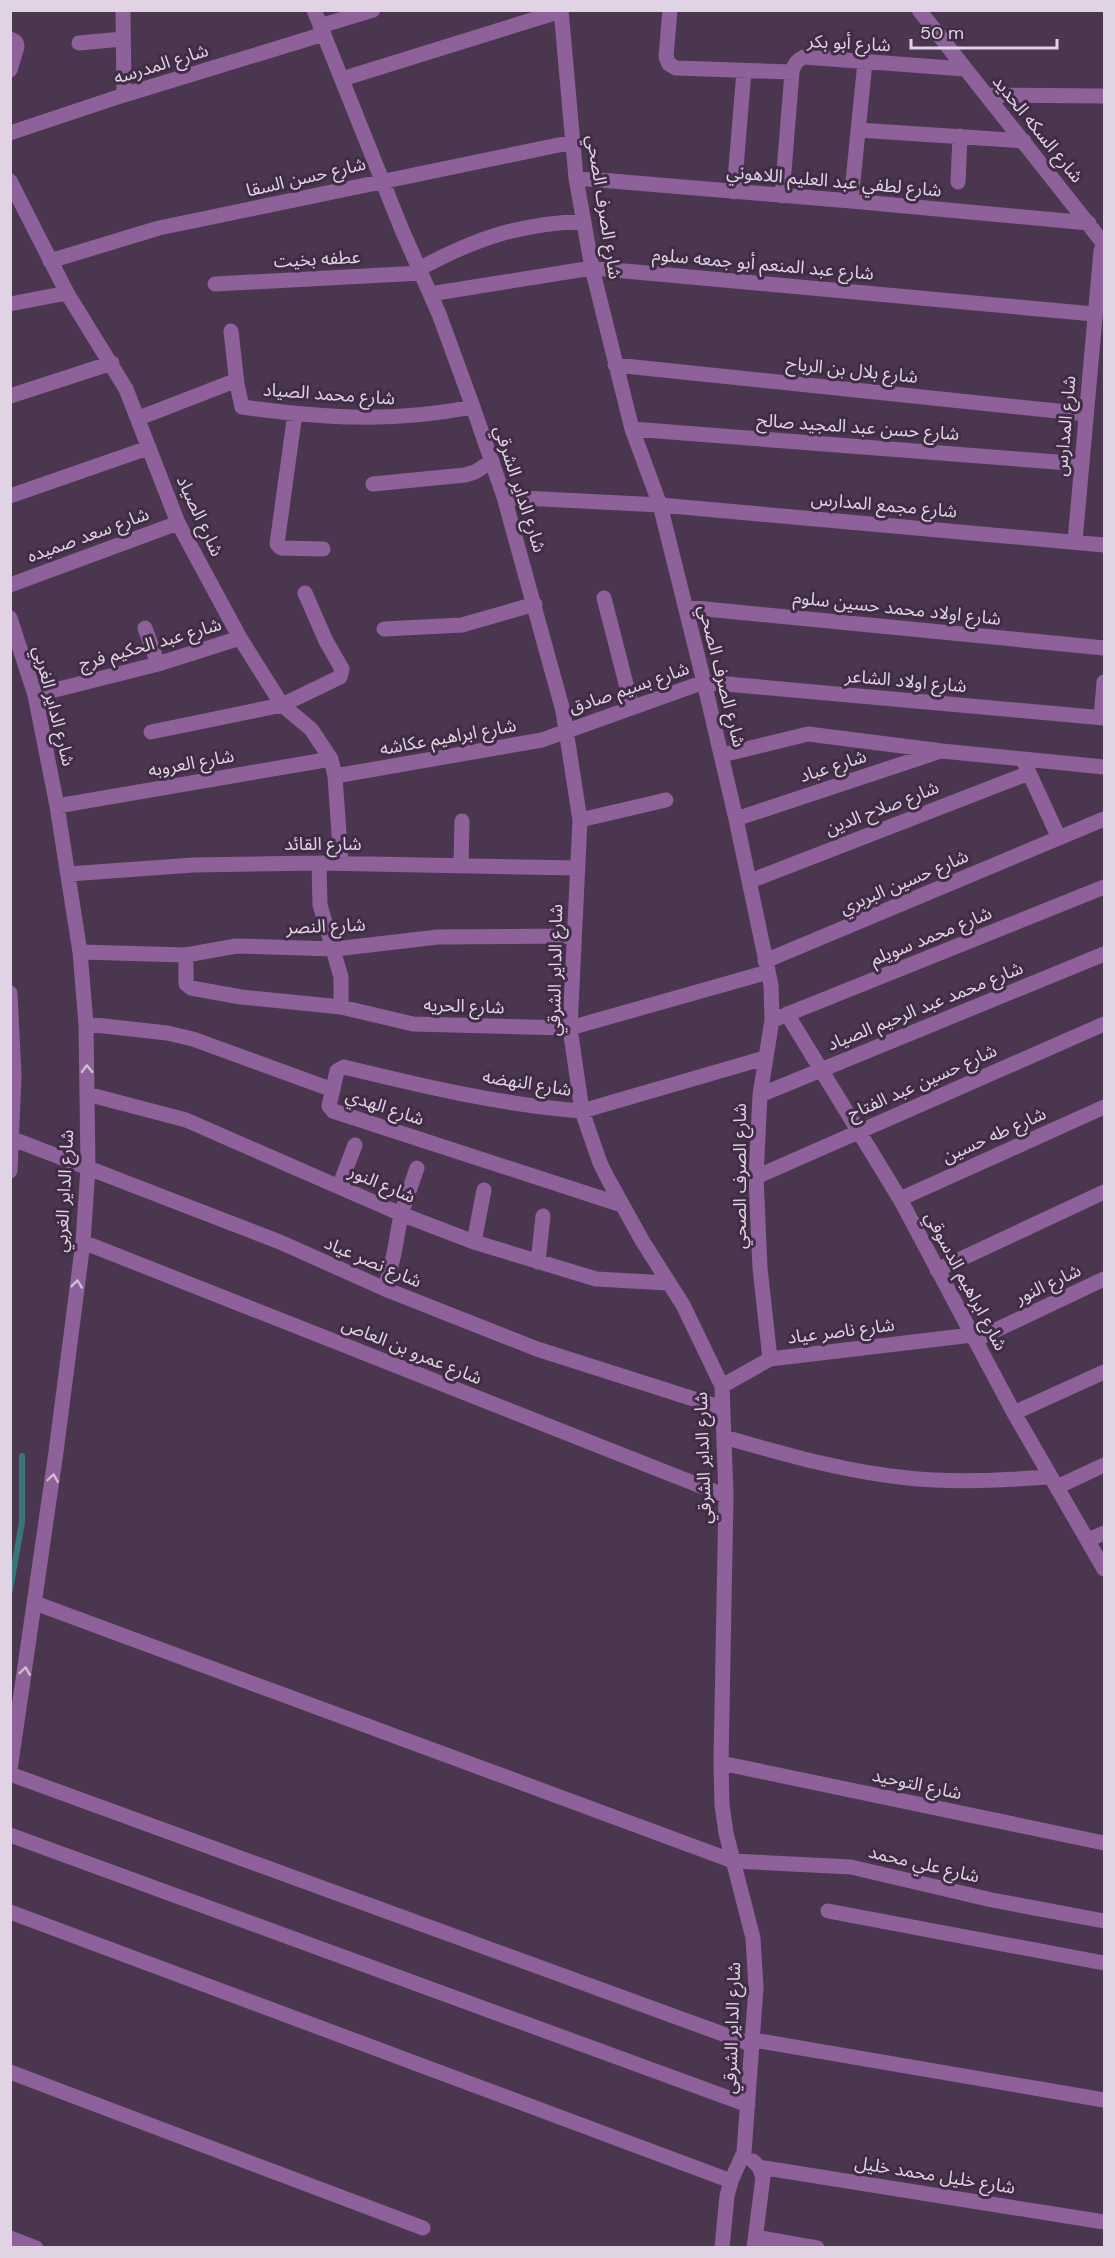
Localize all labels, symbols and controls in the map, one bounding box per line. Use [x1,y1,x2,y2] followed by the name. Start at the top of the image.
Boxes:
[911,12,1056,50] scale bar
[920,21,964,45] text: 50 m
[806,29,891,59] street label: شارع أبو بكر
[111,38,212,92] street label: شارع المدرسه
[986,70,1089,189] street label: شارع السكه الحديد
[579,133,627,281] street label: شارع الصرف الصحي
[244,152,369,204] street label: شارع حسن السقا
[725,160,943,204] street label: شارع لطفي عبد العليم اللاهوني
[651,242,875,288] street label: شارع عبد المنعم أبو جمعه سلوم
[273,245,361,273] street label: عطفه بخيت
[785,351,919,391] street label: شارع بلال بن الرباح
[1049,375,1083,477] street label: شارع المدارس
[262,377,396,413] street label: شارع محمد الصياد
[756,408,960,448] street label: شارع حسن عبد المجيد صالح
[486,422,552,556] street label: شارع الداير الشرقي
[169,472,229,561] street label: شارع الصياد
[810,487,958,525] street label: شارع مجمع المدارس
[24,502,153,570] street label: شارع سعد صميده
[792,585,1002,633] street label: شارع اولاد محمد حسين سلوم
[691,602,751,750] street label: شارع الصرف الصحي
[76,612,225,678] street label: شارع عبد الحكيم فرج
[26,643,81,769] street label: شارع الداير الغربي
[566,656,693,722] street label: شارع بسيم صادق
[843,664,968,700] street label: شارع اولاد الشاعر
[378,713,518,763] street label: شارع ابراهيم عكاشه
[146,744,236,784] street label: شارع العروبه
[797,744,870,790] street label: شارع عباد
[822,775,943,843] street label: شارع صلاح الدين
[284,832,362,858] street label: شارع القائد
[836,844,973,922] street label: شارع حسين البربري
[867,901,996,973] street label: شارع محمد سويلم
[542,904,570,1036] street label: شارع الداير الشرقي
[285,913,366,941] street label: شارع النصر
[823,956,1027,1058] street label: شارع محمد عبد الرحيم الصياد
[423,993,505,1021] street label: شارع الحريه
[843,1038,1001,1128] street label: شارع حسين عبد الفتاح
[81,1064,93,1073] one-way arrow
[480,1064,573,1104] street label: شارع النهضه
[342,1083,427,1133] street label: شارع الهدي
[938,1101,1051,1170] street label: شارع طه حسين
[728,1103,754,1249] street label: شارع الصرف الصحي
[49,1129,81,1253] street label: شارع الداير الغربي
[343,1159,419,1211] street label: شارع النور
[917,1207,1013,1356] street label: شارع ابراهيم الدسوقي
[320,1231,425,1295] street label: شارع نصر عياد
[1010,1258,1086,1312] street label: شارع النور
[71,1280,83,1289] one-way arrow
[338,1312,486,1392] street label: شارع عمرو بن العاص
[786,1313,896,1351] street label: شارع ناصر عياد
[689,1391,719,1524] street label: شارع الداير الشرقي
[46,1473,58,1482] one-way arrow
[18,1666,30,1675] one-way arrow
[870,1763,964,1807] street label: شارع التوحيد
[866,1840,982,1890] street label: شارع علي محمد
[718,1962,748,2095] street label: شارع الداير الشرقي
[853,2150,1017,2202] street label: شارع خليل محمد خليل

